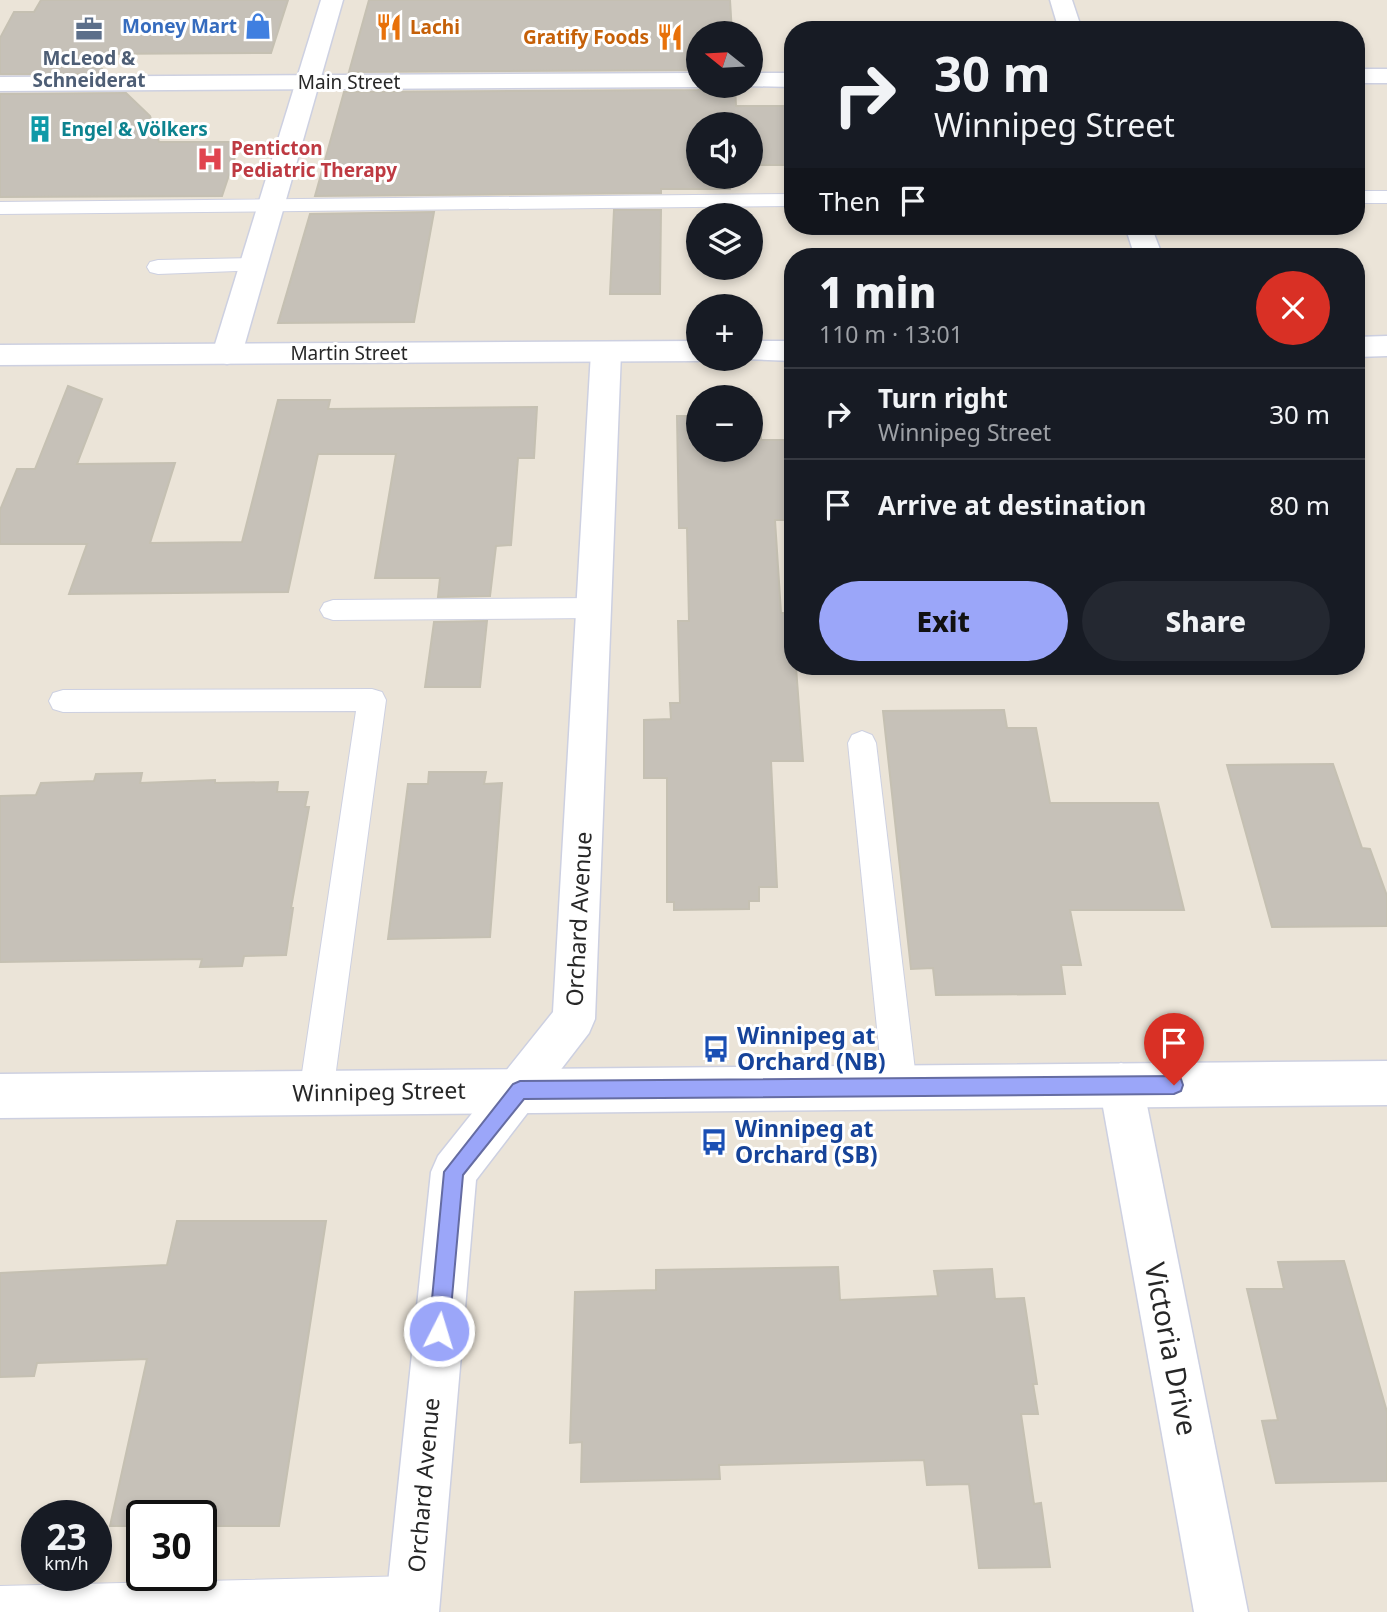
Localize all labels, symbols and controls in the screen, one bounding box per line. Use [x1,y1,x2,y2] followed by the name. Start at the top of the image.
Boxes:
[243,11,273,41] shop icon: Money Mart
[374,12,404,42] restaurant icon: Lachi
[122,13,237,39] place label: Money Mart
[74,14,104,44] office icon: McLeod & Schneiderat
[410,14,460,40] place label: Lachi
[686,21,763,98] north arrow
[686,21,763,462] map controls
[655,22,685,52] restaurant icon: Gratify Foods
[523,24,649,50] place label: Gratify Foods
[934,40,1051,106] text: 30 m
[32,45,146,93] place label: McLeod & Schneiderat
[819,49,910,140] icon: right
[298,69,400,95] street label: Main Street
[934,103,1175,146] text: Winnipeg Street
[686,112,763,189] button: sound
[25,114,55,144] building icon: Engel & Völkers
[61,116,208,142] place label: Engel & Völkers
[231,135,397,183] place label: Penticton Pediatric Therapy
[195,144,225,174] hospital icon: Penticton Pediatric Therapy
[894,182,932,220] icon: arrive
[819,183,880,219] text: Then
[686,203,763,280] button: layers
[819,263,936,320] text: 1 min
[1256,271,1330,345] button: close
[686,294,763,371] button: +
[819,318,963,350] text: 110 m · 13:01
[290,340,408,366] street label: Martin Street
[878,380,1008,416] text: Turn right
[686,385,763,462] button: −
[819,395,857,433] icon: right
[1269,396,1330,432] text: 30 m
[878,416,1051,448] text: Winnipeg Street
[819,486,857,524] icon: arrive
[878,487,1147,523] text: Arrive at destination
[1269,487,1330,523] text: 80 m
[819,581,1068,661] button: Exit
[1082,581,1330,661] button: Share
[557,831,599,1007] street label: Orchard Avenue
[1144,1013,1204,1085] pin
[737,1019,886,1077] place label: Winnipeg at Orchard (NB)
[1155,1024,1193,1062] icon: arrive
[701,1034,731,1064] bus stop icon: Winnipeg at Orchard (NB)
[292,1073,466,1109] street label: Winnipeg Street
[735,1112,878,1170] place label: Winnipeg at Orchard (SB)
[699,1127,729,1157] bus stop icon: Winnipeg at Orchard (SB)
[1137,1259,1207,1439] street label: Victoria Drive
[402,1294,476,1368] position arrow
[399,1396,447,1574] street label: Orchard Avenue
[126,1500,217,1591] speed limit sign: 30
[46,1513,87,1560] text: 23
[44,1551,89,1575] text: km/h

